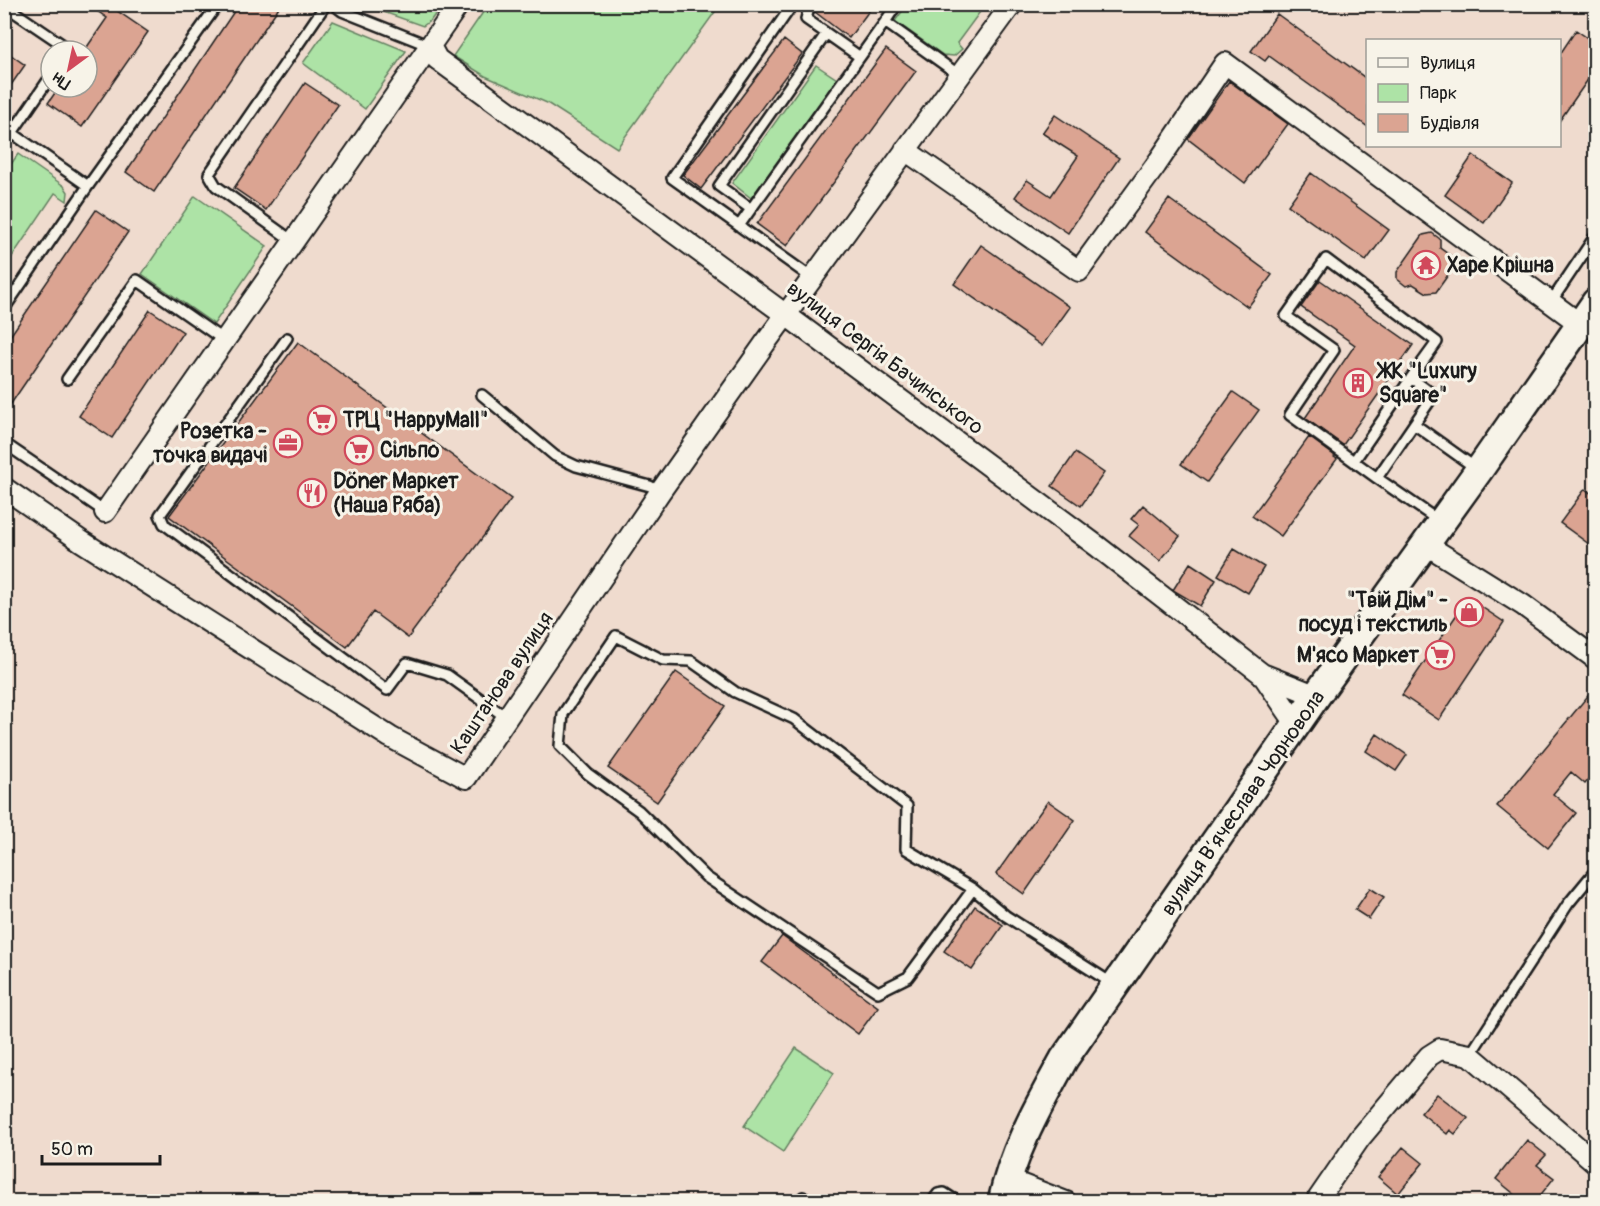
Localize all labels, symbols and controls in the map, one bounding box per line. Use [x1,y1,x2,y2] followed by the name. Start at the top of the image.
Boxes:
[39,39,99,99] north arrow
[1366,39,1561,147] legend
[1420,52,1475,75] text: Вулиця
[49,68,74,94] text: Пн
[1420,82,1457,105] text: Парк
[1420,112,1479,135] text: Будівля
[1410,249,1442,281] temple icon: Харе Крішна
[1447,252,1554,279] place label: Харе Крішна
[781,275,989,441] street label: вулиця Сергія Бачинського
[1375,358,1477,409] place label: ЖК "Luxury Square"
[1342,367,1374,399] building icon: ЖК "Luxury Square"
[306,404,338,436] supermarket icon: ТРЦ "HappyMall"
[342,407,488,434] place label: ТРЦ "HappyMall"
[153,418,267,469] place label: Розетка - точка видачі
[272,427,304,459] office icon: Розетка - точка видачі
[343,434,375,466] supermarket icon: Сільпо
[380,437,440,464] place label: Сільпо
[333,468,459,519] place label: Döner Maркет (Наша Ряба)
[296,477,328,509] restaurant icon: Döner Maркет (Наша Ряба)
[1298,587,1448,638] place label: "Твій Дім" - посуд і текстиль
[1453,596,1485,628] shop icon: "Твій Дім" - посуд і текстиль
[444,607,560,759] street label: Каштанова вулиця
[1424,639,1456,671] supermarket icon: М'ясо Маркет
[1297,642,1419,669] place label: М'ясо Маркет
[1155,685,1331,921] street label: вулиця Вʼячеслава Чорновола
[42,1128,160,1166] scale bar
[51,1138,93,1161] text: 50 m

